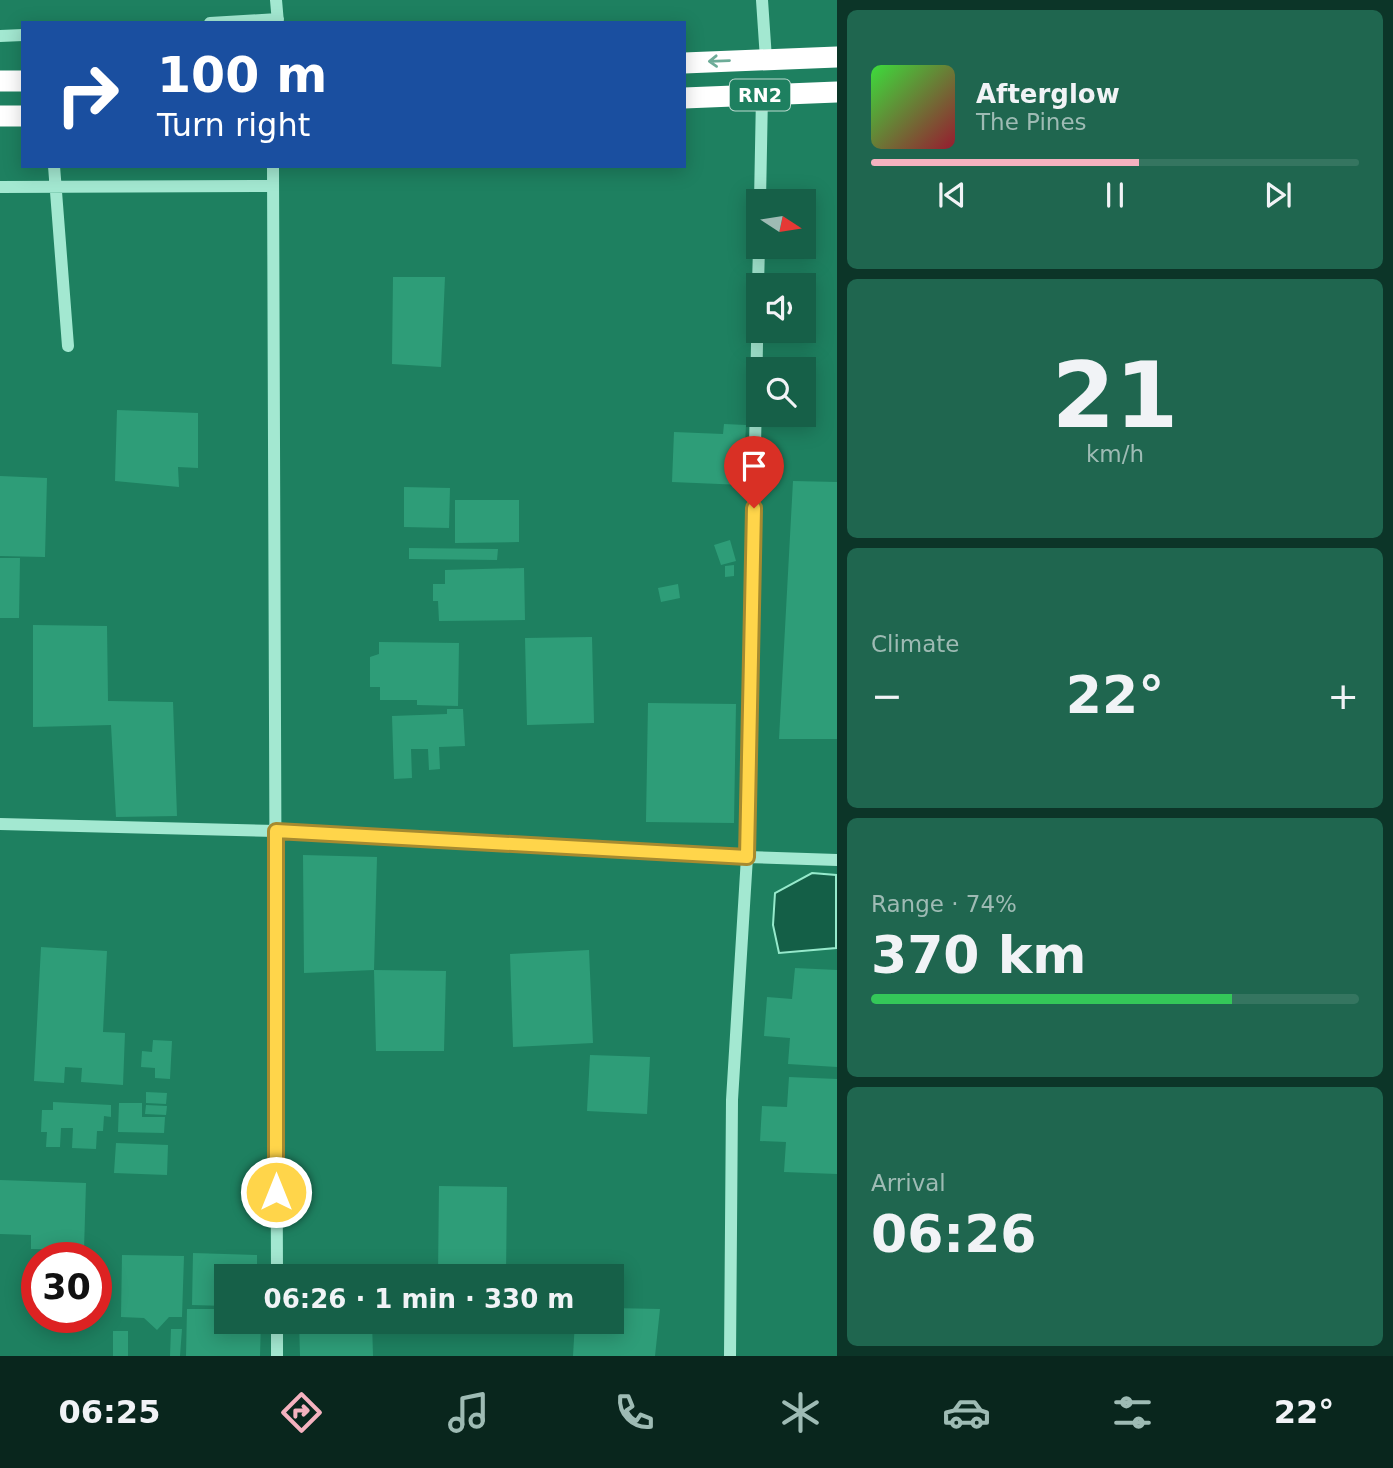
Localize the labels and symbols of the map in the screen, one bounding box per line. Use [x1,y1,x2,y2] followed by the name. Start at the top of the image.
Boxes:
[708,55,731,68] one-way arrow
[730,80,790,110] road number: RN2
[746,189,816,259] north arrow
[724,436,784,508] pin
[239,1155,313,1229] position arrow
[21,1242,112,1333] speed limit sign: 30

